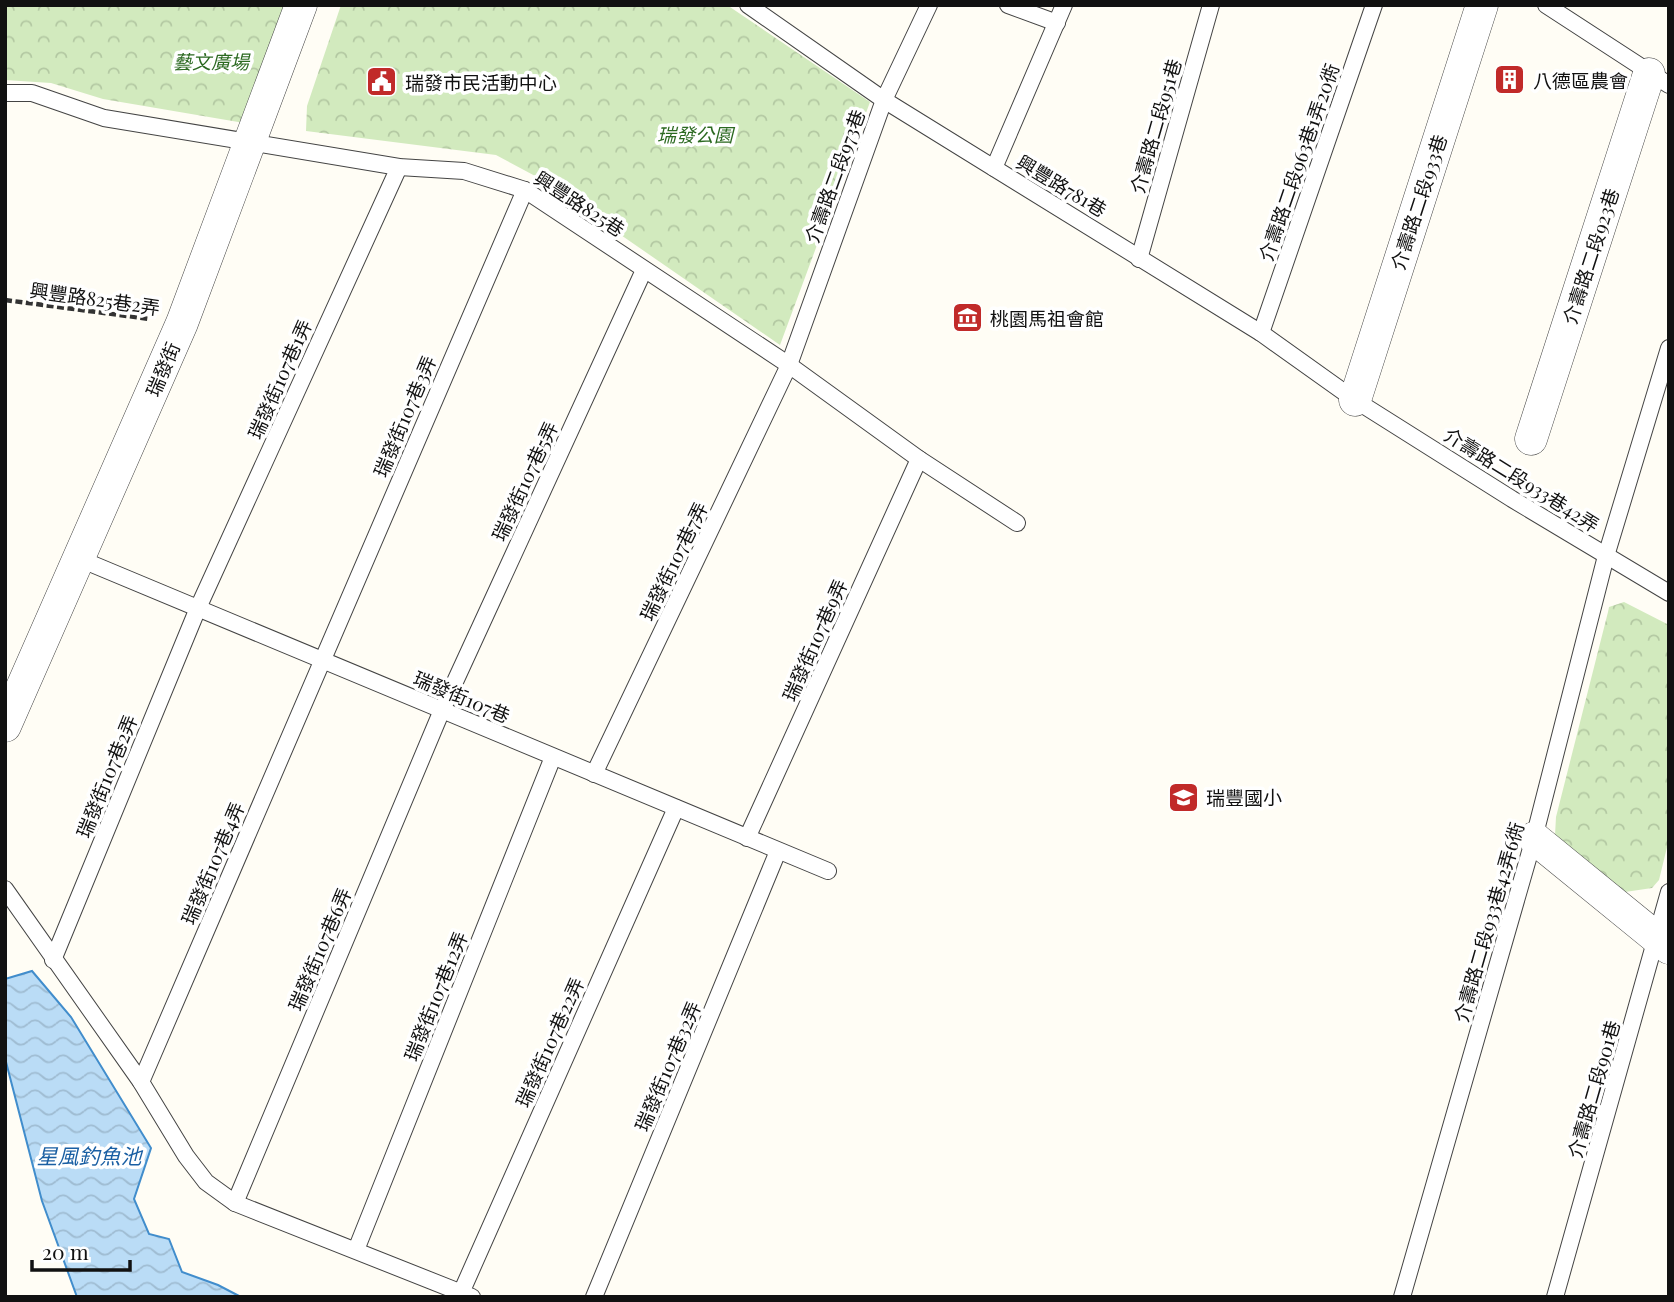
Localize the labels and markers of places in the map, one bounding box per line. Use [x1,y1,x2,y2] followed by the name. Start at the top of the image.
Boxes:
[1493,63,1527,97] building icon: 八德區農會
[365,65,399,99] public building icon: 瑞發市民活動中心
[1533,67,1628,93] place label: 八德區農會
[405,69,557,95] place label: 瑞發市民活動中心
[950,301,984,335] museum icon: 桃園馬祖會館
[990,305,1104,331] place label: 桃園馬祖會館
[1166,780,1200,814] school or university icon: 瑞豐國小
[1206,784,1282,810] place label: 瑞豐國小

